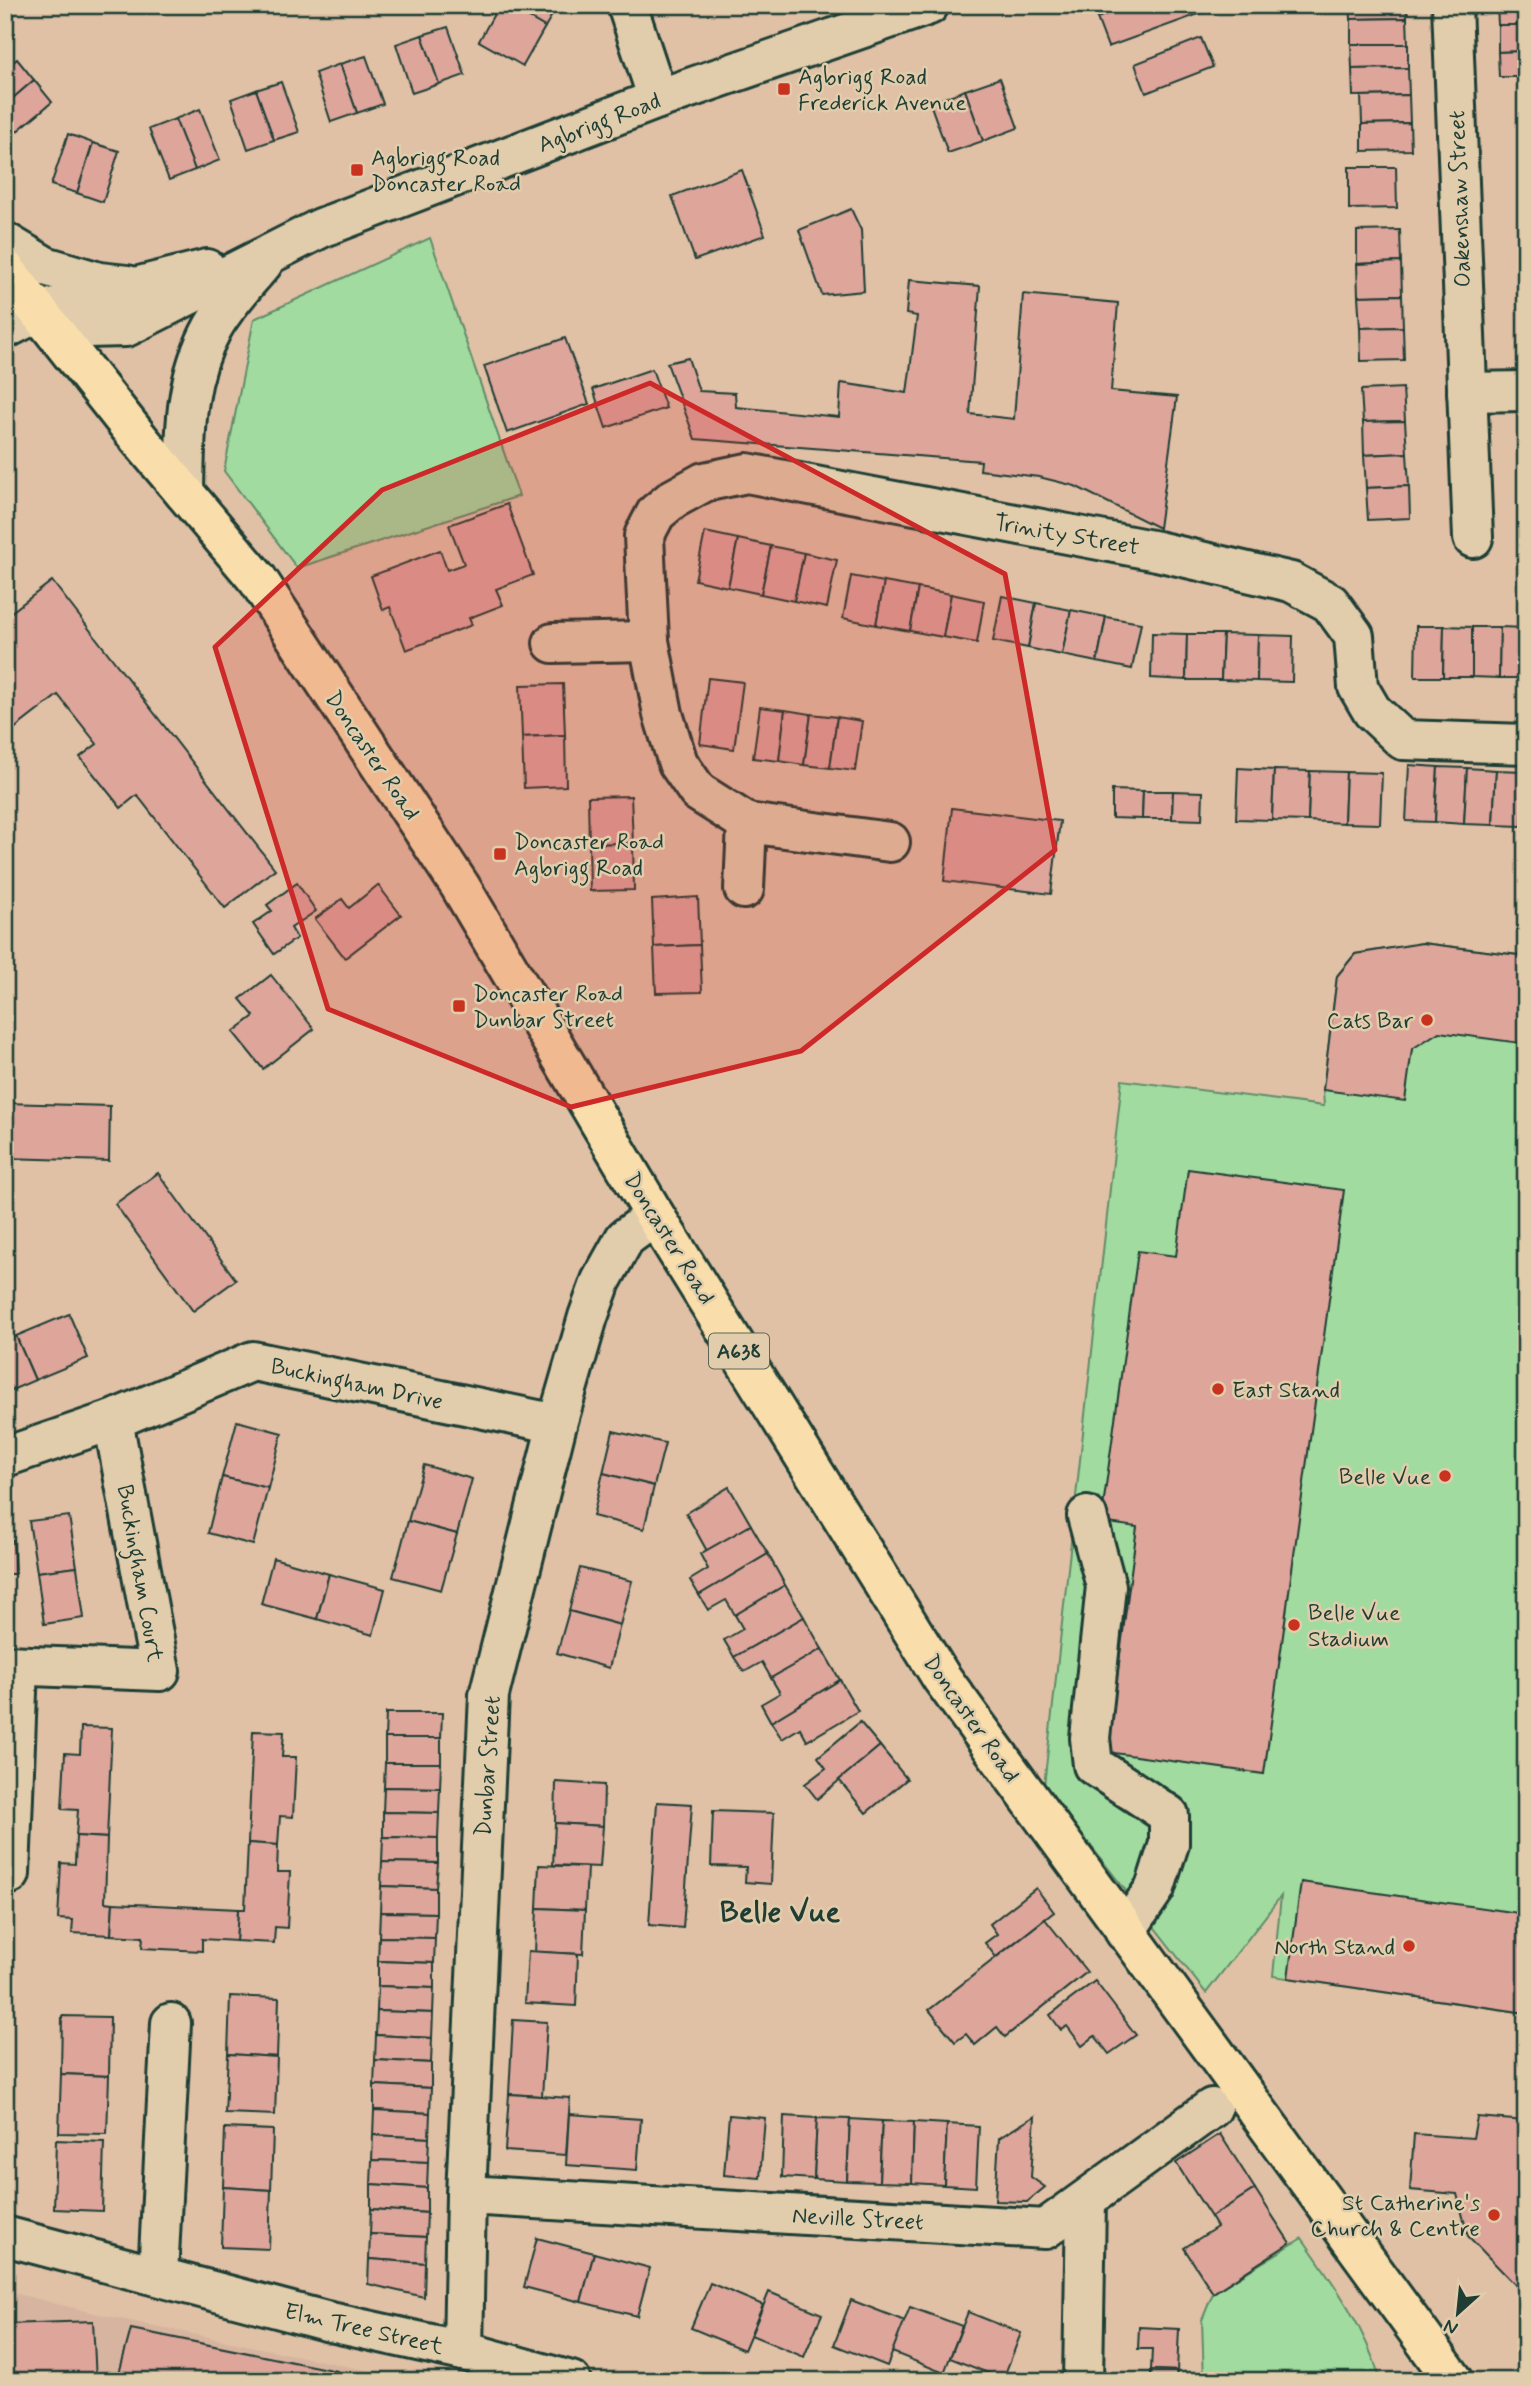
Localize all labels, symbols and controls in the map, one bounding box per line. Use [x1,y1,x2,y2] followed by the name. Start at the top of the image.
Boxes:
[798,63,967,119] place label: Agbrigg Road Frederick Avenue
[776,81,792,97] marker: Agbrigg Road Frederick Avenue
[534,87,666,163] street label: Agbrigg Road
[1443,110,1479,288] street label: Oakenshaw Street
[371,144,521,200] place label: Agbrigg Road Doncaster Road
[349,162,365,178] marker: Agbrigg Road Doncaster Road
[992,508,1142,564] street label: Trinity Street
[317,686,426,827] street label: Doncaster Road
[514,828,664,886] place label: Doncaster Road Agbrigg Road
[492,846,508,862] marker: Doncaster Road Agbrigg Road
[473,980,623,1036] place label: Doncaster Road Dunbar Street
[451,998,467,1014] marker: Doncaster Road Dunbar Street
[1326,1007,1413,1037] place label: Cats Bar
[1419,1012,1435,1028] marker: Cats Bar
[616,1167,721,1311] street label: Doncaster Road
[709,1334,769,1368] road number: A638
[267,1352,445,1420] street label: Buckingham Drive
[1232,1376,1340,1406] place label: East Stand
[1210,1381,1226,1397] marker: East Stand
[1339,1463,1431,1493] place label: Belle Vue
[1437,1468,1453,1484] marker: Belle Vue
[107,1482,169,1665] street label: Buckingham Court
[1308,1599,1400,1655] place label: Belle Vue Stadium
[1286,1617,1302,1633] marker: Belle Vue Stadium
[915,1649,1026,1789] street label: Doncaster Road
[469,1695,509,1838] street label: Dunbar Street
[720,1893,840,1932] district label: Belle Vue
[1274,1933,1395,1963] place label: North Stand
[1401,1938,1417,1954] marker: North Stand
[1310,2189,1480,2245] place label: St Catherine's Church & Centre
[791,2202,925,2238] street label: Neville Street
[1486,2207,1502,2223] marker: St Catherine's Church & Centre
[1422,2278,1492,2348] north arrow
[281,2297,446,2363] street label: Elm Tree Street
[1440,2313,1462,2341] text: N

